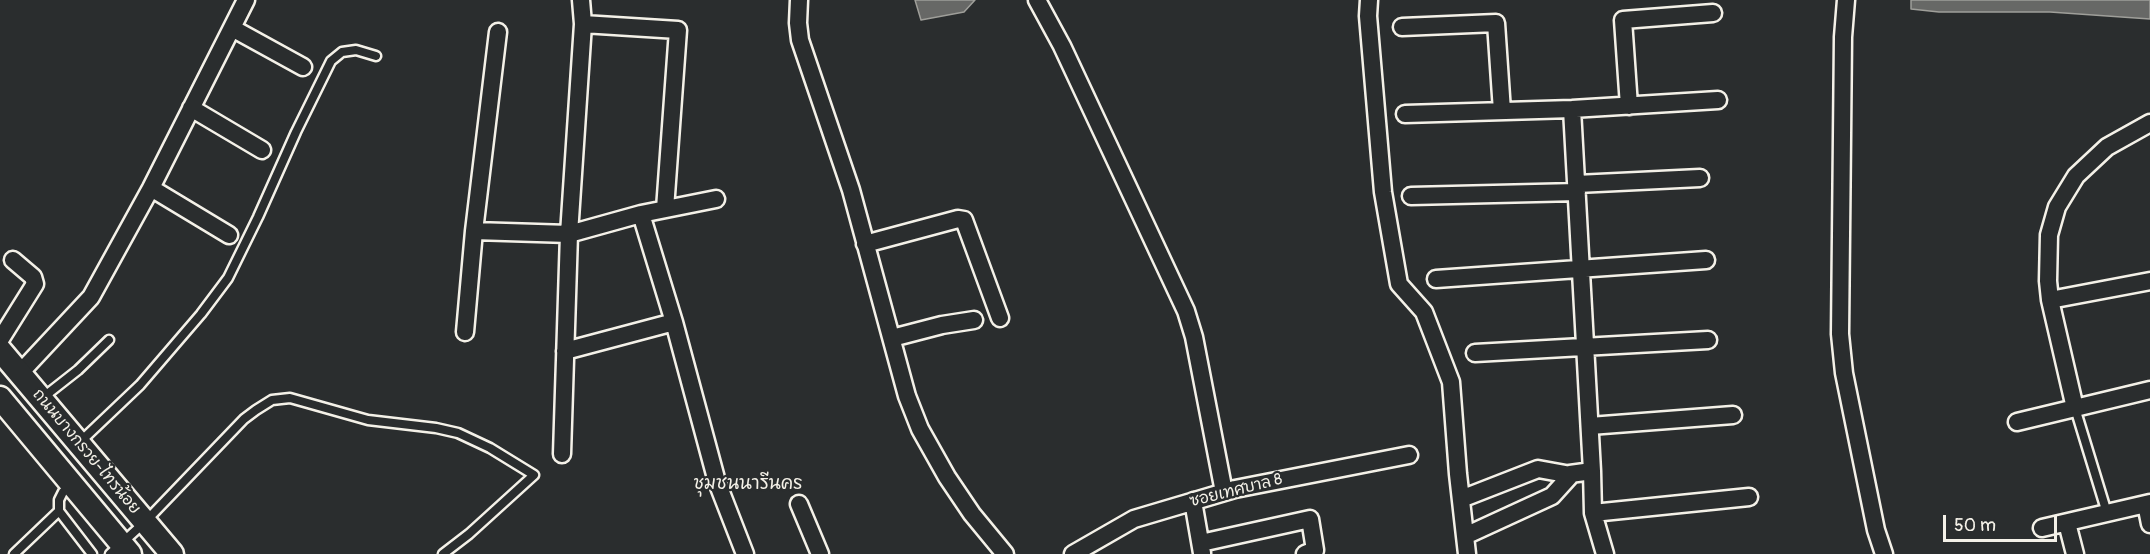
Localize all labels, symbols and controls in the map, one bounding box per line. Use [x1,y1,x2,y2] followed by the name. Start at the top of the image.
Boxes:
[28,385,144,519] street label: ถนนบางกรวย-ไทรน้อย
[1188,470,1284,512] street label: ซอยเทศบาล 8
[693,473,803,495] district label: ชุมชนนารีนคร
[1946,503,2060,541] scale bar
[1954,514,1996,537] text: 50 m

